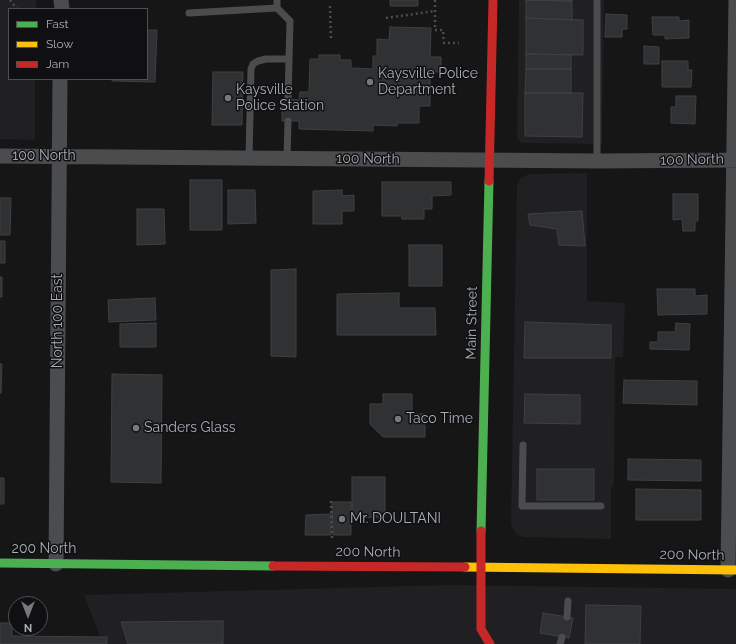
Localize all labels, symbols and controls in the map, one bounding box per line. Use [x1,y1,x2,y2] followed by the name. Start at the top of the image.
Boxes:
[8,8,148,80] legend
[46,17,69,31] text: Fast
[46,37,73,51] text: Slow
[46,57,69,71] text: Jam
[378,66,478,98] place label: Kaysville Police Department
[365,77,375,87] marker: Kaysville Police Department
[236,82,324,114] place label: Kaysville Police Station
[223,93,233,103] marker: Kaysville Police Station
[12,148,76,164] street label: 100 North
[336,150,400,168] street label: 100 North
[660,151,724,169] street label: 100 North
[50,274,66,368] street label: North 100 East
[463,286,481,360] street label: Main Street
[406,411,473,427] place label: Taco Time
[393,414,403,424] marker: Taco Time
[144,420,235,436] place label: Sanders Glass
[131,423,141,433] marker: Sanders Glass
[350,511,441,527] place label: Mr. DOULTANI
[337,514,347,524] marker: Mr. DOULTANI
[12,541,76,557] street label: 200 North
[335,543,401,561] street label: 200 North
[659,546,725,564] street label: 200 North
[8,596,48,636] north arrow
[24,621,32,634] text: N

